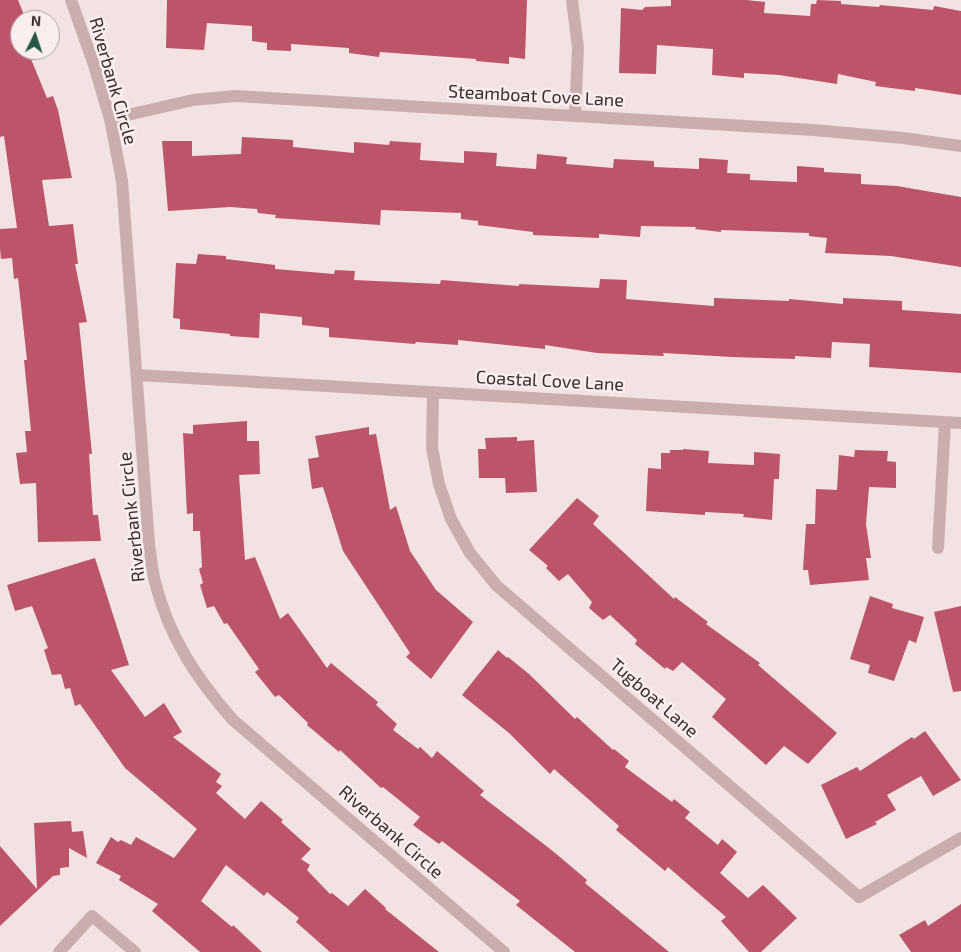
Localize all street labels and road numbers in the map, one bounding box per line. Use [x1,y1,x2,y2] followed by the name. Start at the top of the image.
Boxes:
[85,15,141,147] street label: Riverbank Circle
[447,81,625,111] street label: Steamboat Cove Lane
[475,366,625,396] street label: Coastal Cove Lane
[114,451,150,583] street label: Riverbank Circle
[606,654,702,742] street label: Tugboat Lane
[334,781,448,883] street label: Riverbank Circle

